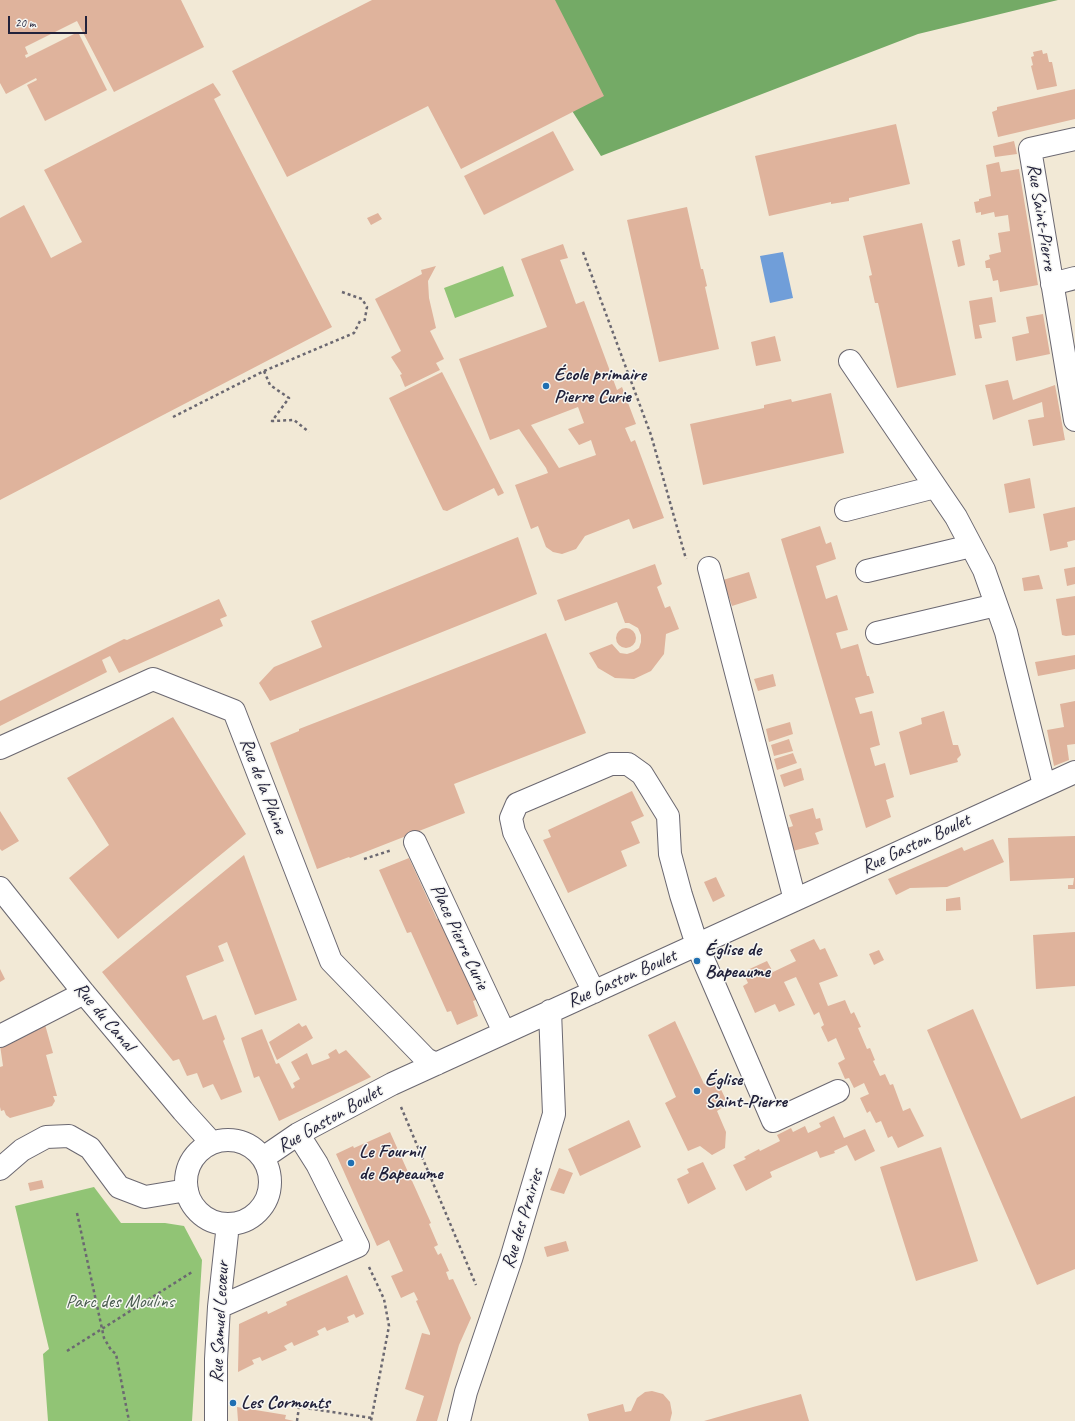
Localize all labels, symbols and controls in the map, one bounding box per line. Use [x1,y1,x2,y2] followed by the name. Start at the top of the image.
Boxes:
[10,8,89,34] scale bar
[15,15,35,31] text: 20 m
[1021,162,1061,272] street label: Rue Saint-Pierre
[554,364,646,408] place label: École primaire Pierre Curie
[541,381,551,391] marker: École primaire Pierre Curie
[234,735,292,837] street label: Rue de la Plaine
[858,809,974,879] street label: Rue Gaston Boulet
[425,881,493,993] street label: Place Pierre Curie
[705,939,770,983] place label: Église de Bapeaume
[564,945,680,1013] street label: Rue Gaston Boulet
[692,956,702,966] marker: Église de Bapeaume
[69,978,139,1056] street label: Rue du Canal
[705,1069,787,1113] place label: Église Saint-Pierre
[274,1080,386,1158] street label: Rue Gaston Boulet
[692,1086,702,1096] marker: Église Saint-Pierre
[359,1141,442,1185] place label: Le Fournil de Bapeaume
[346,1158,356,1168] marker: Le Fournil de Bapeaume
[497,1167,549,1271] street label: Rue des Prairies
[205,1261,235,1383] street label: Rue Samuel Lecœur
[66,1291,174,1313] park label: Parc des Moulins
[241,1392,330,1414] place label: Les Cormonts
[228,1398,238,1408] marker: Les Cormonts

